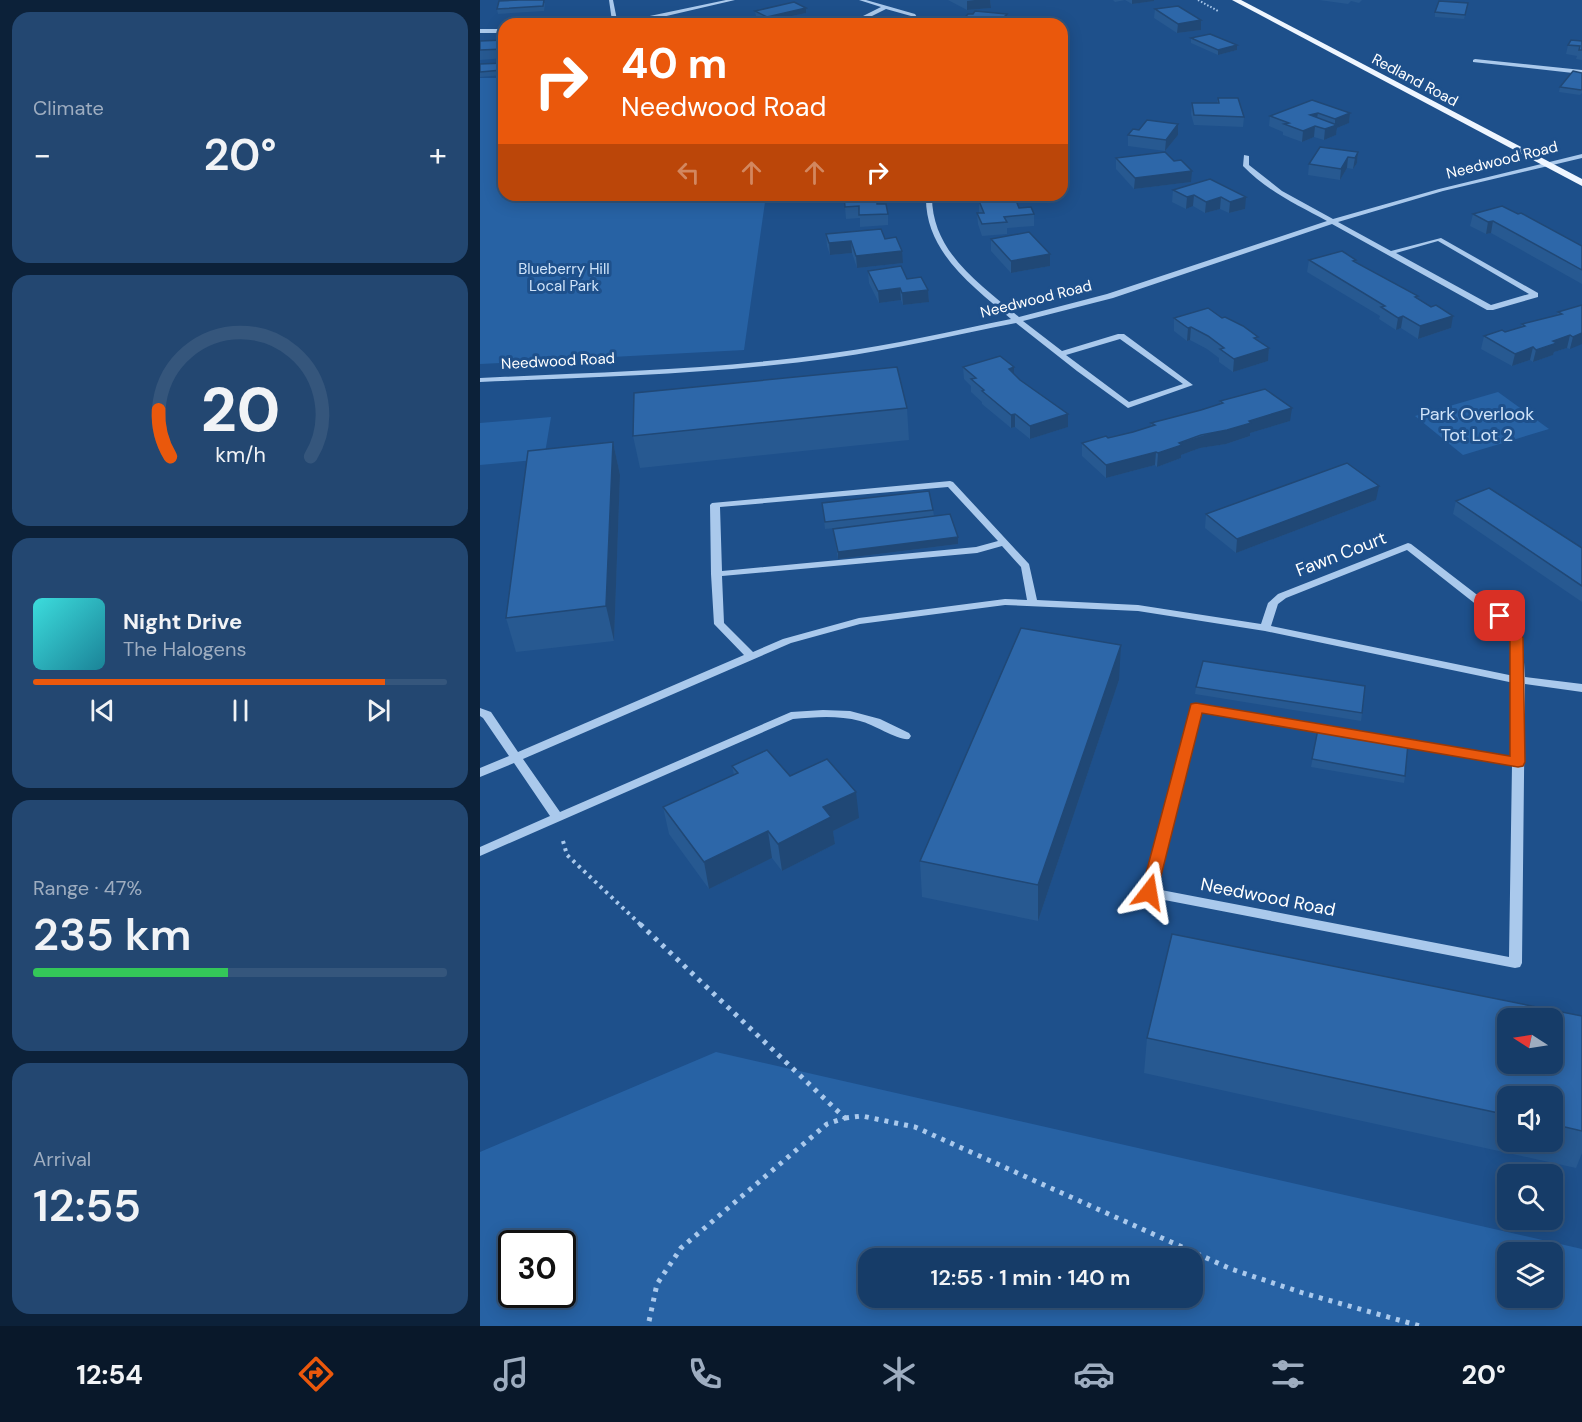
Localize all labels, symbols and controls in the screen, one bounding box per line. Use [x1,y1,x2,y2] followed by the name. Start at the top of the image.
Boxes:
[621,36,727,91] text: 40 m
[522,42,600,120] icon: right
[1368,49,1462,111] street label: Redland Road
[621,89,826,124] text: Needwood Road
[33,95,104,121] text: Climate
[203,125,277,184] text: 20°
[33,133,51,176] text: −
[429,133,447,176] text: +
[1444,136,1560,184] street label: Needwood Road
[672,156,705,189] icon: left
[735,156,768,189] icon: ahead
[798,156,831,189] icon: ahead
[861,156,894,189] icon: right
[518,259,610,296] park label: Blueberry Hill Local Park
[978,275,1094,323] street label: Needwood Road
[501,348,615,374] street label: Needwood Road
[200,369,280,450] text: 20
[1420,402,1534,447] park label: Park Overlook Tot Lot 2
[215,442,265,470] text: km/h
[1292,526,1390,582] street label: Fawn Court
[1474,590,1525,641] pin
[1483,599,1516,632] icon: arrive
[123,607,242,636] text: Night Drive
[123,636,246,662] text: The Halogens
[86,694,119,727] icon: previous
[224,694,257,727] icon: pause
[362,694,395,727] icon: next
[1117,860,1181,924] position arrow
[1199,872,1337,922] street label: Needwood Road
[33,875,142,901] text: Range · 47%
[33,905,191,964] text: 235 km
[1497,1008,1563,1074] north arrow
[1497,1008,1563,1308] map controls
[1497,1086,1563,1152] button: sound
[33,1146,91,1172] text: Arrival
[1497,1164,1563,1230] button: search
[33,1176,141,1235] text: 12:55
[498,1230,576,1308] speed limit sign: 30
[1497,1242,1563,1308] button: layers
[931,1263,1130,1292] text: 12:55 · 1 min · 140 m
[295,1353,337,1395] icon: directions
[490,1353,532,1395] icon: music
[684,1353,726,1395] icon: phone
[878,1353,920,1395] icon: climate
[1073,1353,1115,1395] icon: car
[1267,1353,1309,1395] icon: filters
[76,1357,143,1392] text: 12:54
[1461,1357,1506,1392] text: 20°

